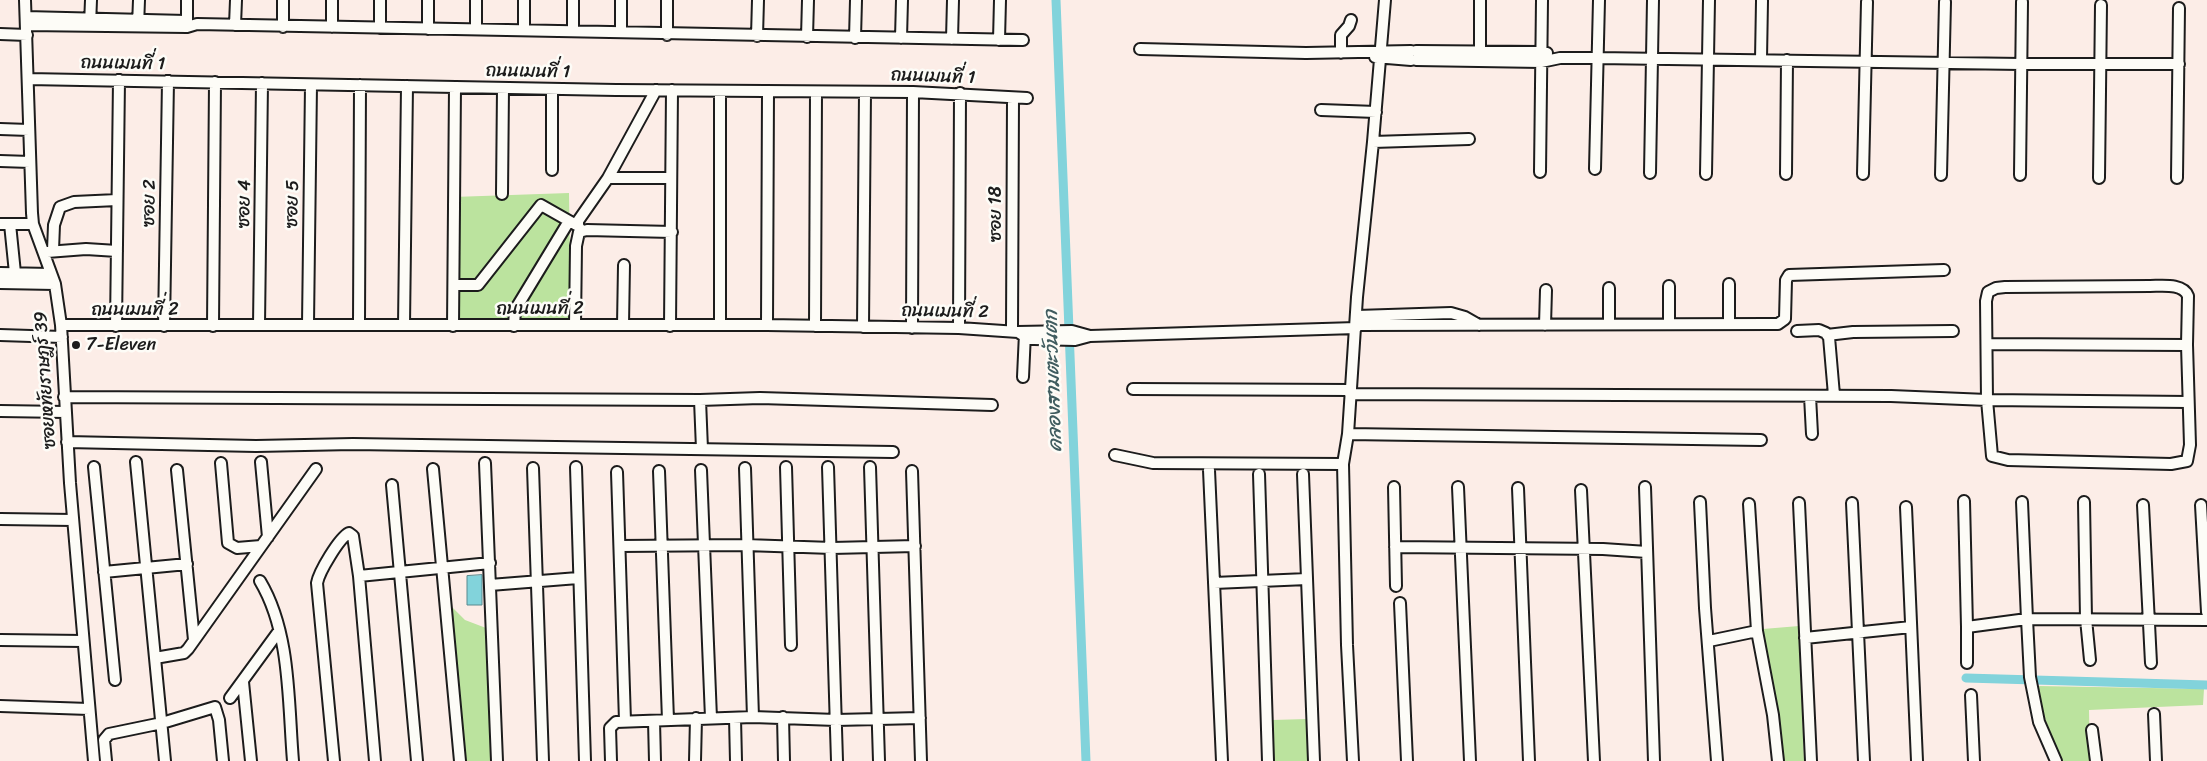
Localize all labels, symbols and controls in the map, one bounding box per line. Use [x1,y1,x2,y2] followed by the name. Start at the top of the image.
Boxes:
[80,52,166,76] street label: ถนนเมนที่ 1
[485,60,571,84] street label: ถนนเมนที่ 1
[890,65,976,89] street label: ถนนเมนที่ 1
[139,179,161,227] street label: ซอย 2
[234,180,256,228] street label: ซอย 4
[282,180,304,228] street label: ซอย 5
[985,186,1007,242] street label: ซอย 18
[496,298,584,320] street label: ถนนเมนที่ 2
[91,299,179,321] street label: ถนนเมนที่ 2
[901,300,989,324] street label: ถนนเมนที่ 2
[30,310,62,450] street label: ซอยหทัยราษฎร์ 39
[1040,310,1068,452] water label: คลองสามตะวันตก
[86,334,156,356] place label: 7-Eleven
[70,339,82,351] marker: 7-Eleven

